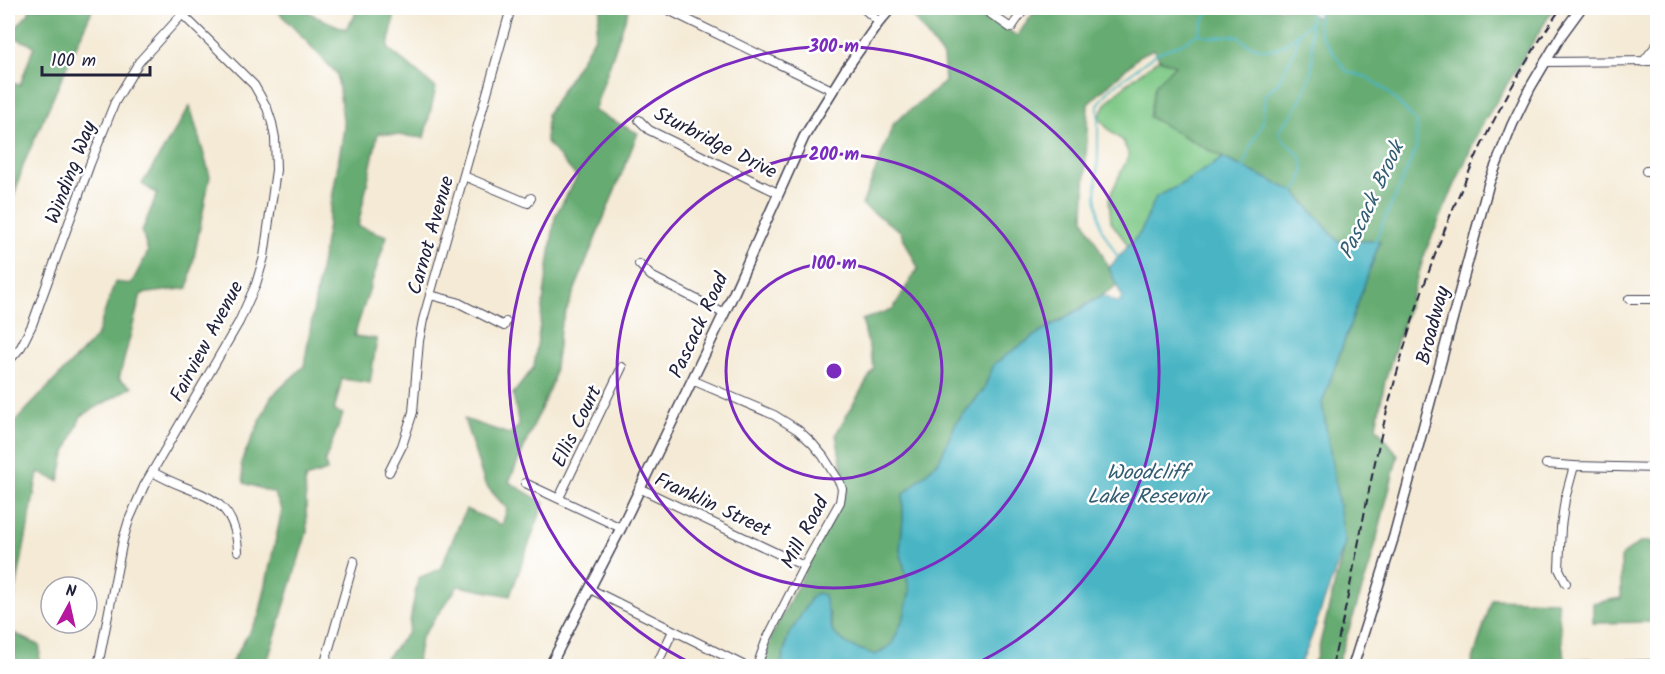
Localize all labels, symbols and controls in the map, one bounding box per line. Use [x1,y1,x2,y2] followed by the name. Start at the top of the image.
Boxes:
[808,33,859,62] text: 300 m
[42,39,150,77] scale bar
[51,47,96,76] text: 100 m
[648,99,782,189] street label: Sturbridge Drive
[38,116,106,229] street label: Winding Way
[1331,134,1415,265] water label: Pascack Brook
[809,141,860,170] text: 200 m
[400,172,464,299] street label: Carnot Avenue
[811,250,857,279] text: 100 m
[661,267,739,384] street label: Pascack Road
[162,275,253,409] street label: Fairview Avenue
[1408,282,1460,368] street label: Broadway
[824,361,844,381] centre of rings
[544,380,612,473] street label: Ellis Court
[1087,457,1211,514] water label: Woodcliff Lake Resevoir
[648,465,776,547] street label: Franklin Street
[773,490,839,575] street label: Mill Road
[39,575,99,635] north arrow
[64,579,78,605] text: N

